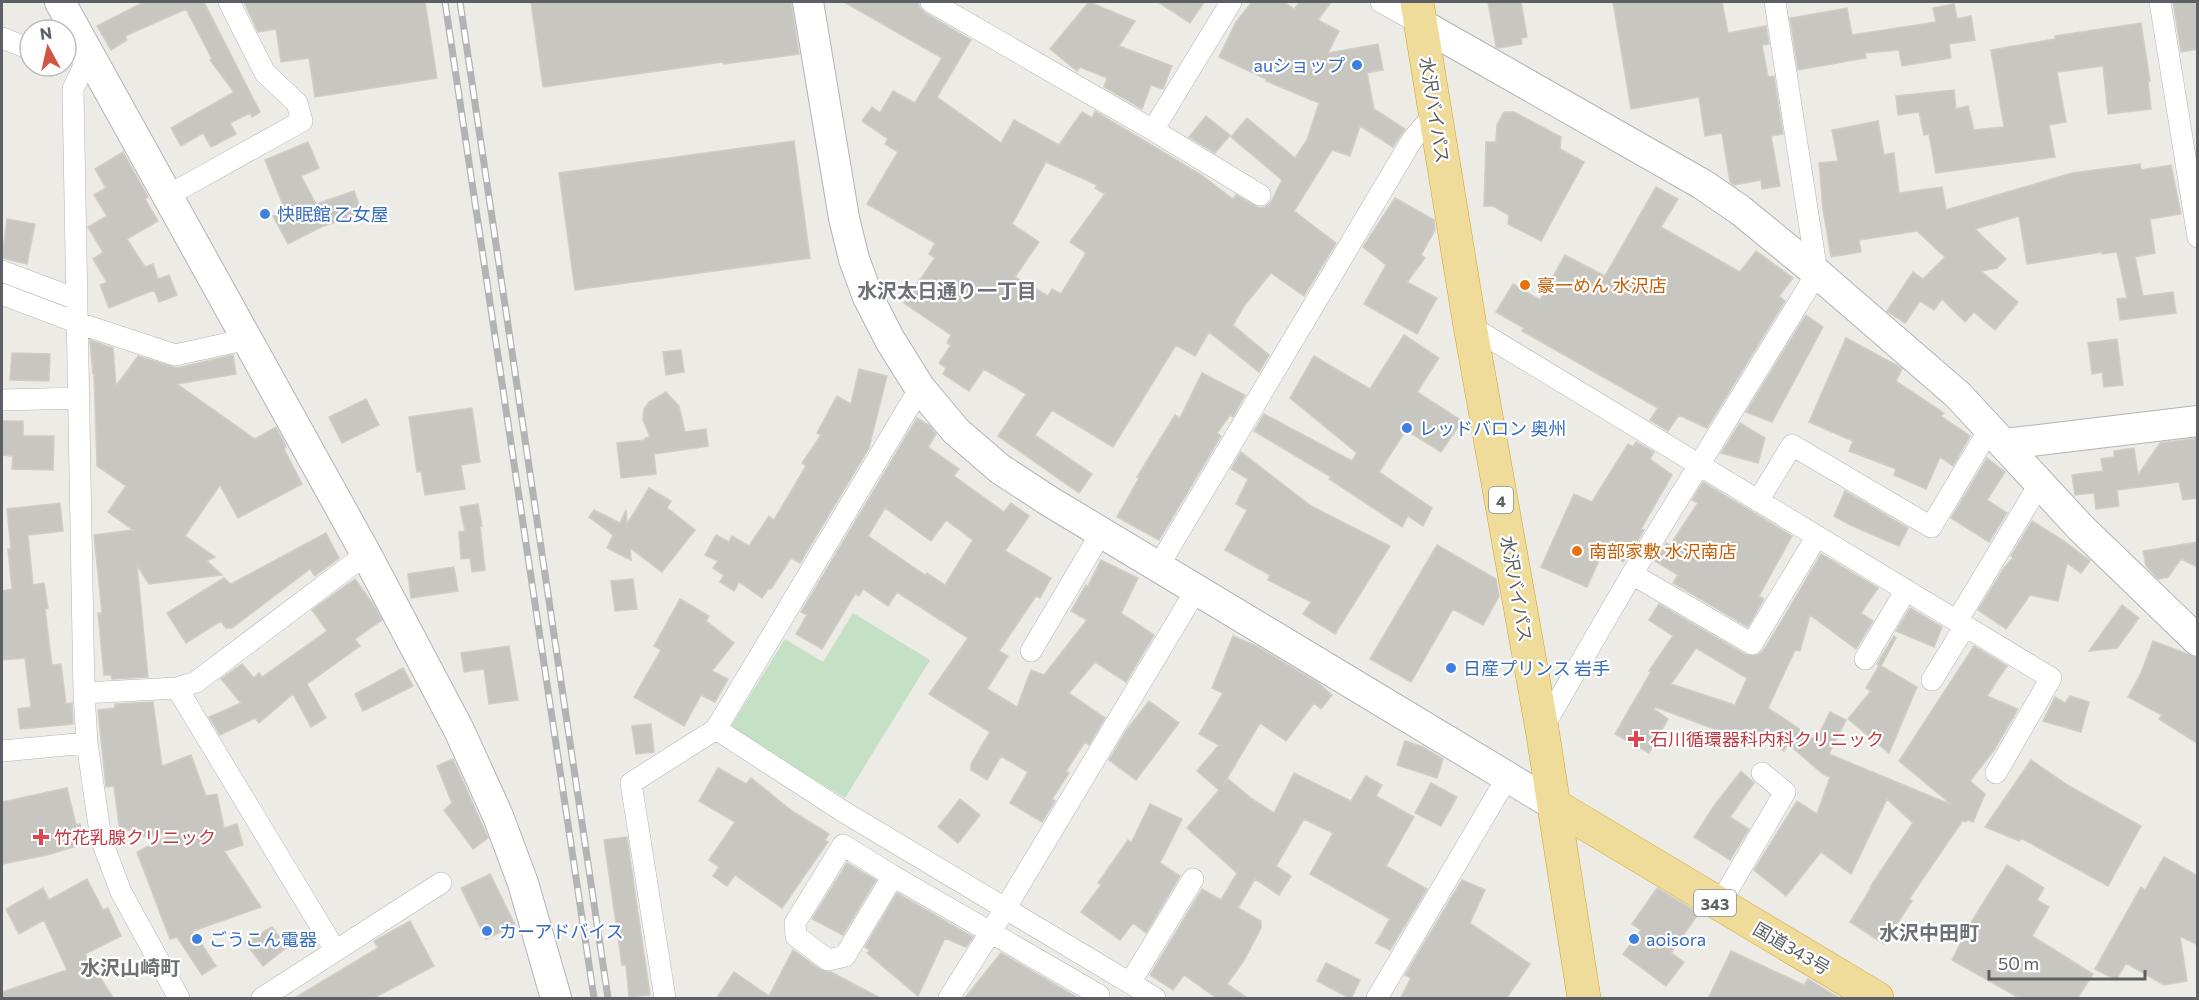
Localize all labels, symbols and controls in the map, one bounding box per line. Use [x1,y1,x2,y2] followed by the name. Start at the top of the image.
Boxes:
[18,18,78,78] north arrow
[39,22,53,43] text: N
[1254,54,1345,76] place label: auショップ
[1416,55,1454,165] street label: 水沢バイパス
[1350,58,1364,72] marker: auショップ
[277,203,388,225] place label: 快眠館 乙女屋
[258,207,272,221] marker: 快眠館 乙女屋
[1537,274,1666,296] place label: 豪一めん 水沢店
[857,278,1037,302] district label: 水沢太日通り一丁目
[1518,278,1532,292] marker: 豪一めん 水沢店
[1419,417,1566,439] place label: レッドバロン 奥州
[1400,421,1414,435] marker: レッドバロン 奥州
[1489,487,1513,513] road number: 4
[1497,534,1537,644] street label: 水沢バイパス
[1589,540,1736,562] place label: 南部家敷 水沢南店
[1570,544,1584,558] marker: 南部家敷 水沢南店
[1463,657,1610,679] place label: 日産プリンス 岩手
[1444,661,1458,675] marker: 日産プリンス 岩手
[1650,728,1884,750] place label: 石川循環器科内科クリニック
[1627,730,1645,748] marker: 石川循環器科内科クリニック
[54,826,216,848] place label: 竹花乳腺クリニック
[32,828,50,846] marker: 竹花乳腺クリニック
[1694,890,1736,916] road number: 343
[1750,917,1834,979] street label: 国道343号
[499,920,624,942] place label: カーアドバイス
[1879,920,1979,944] district label: 水沢中田町
[480,924,494,938] marker: カーアドバイス
[209,928,317,950] place label: ごうこん電器
[1646,928,1706,950] place label: aoisora
[190,932,204,946] marker: ごうこん電器
[1627,932,1641,946] marker: aoisora
[1989,943,2145,981] scale bar
[1998,952,2039,974] text: 50 m
[80,955,180,979] district label: 水沢山崎町

